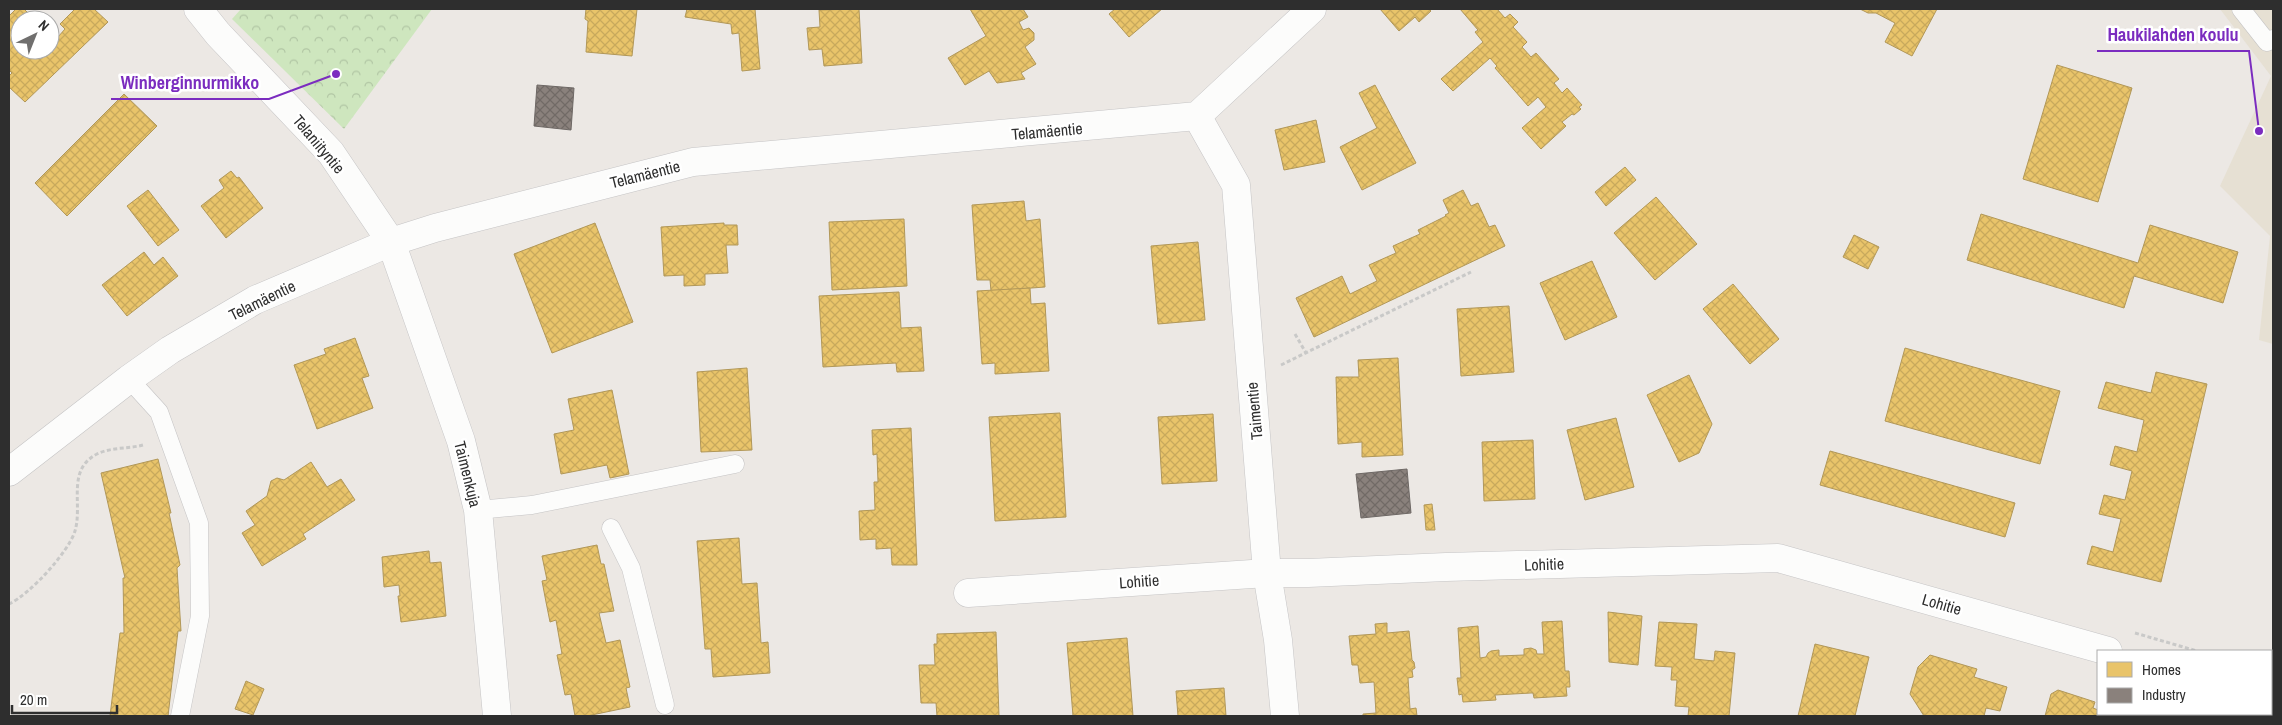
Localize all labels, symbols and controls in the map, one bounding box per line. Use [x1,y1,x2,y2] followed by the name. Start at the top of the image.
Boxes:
[10,10,60,60] north arrow
[35,16,53,35] text: N
[2097,18,2249,51] callout: Haukilahden koulu
[2107,22,2239,47] text: Haukilahden koulu
[111,66,269,99] callout: Winberginnurmikko
[121,70,259,95] text: Winberginnurmikko
[288,110,350,178] street label: Telaniityntie
[1010,117,1084,145] street label: Telamäentie
[608,155,682,193] street label: Telamäentie
[225,274,299,326] street label: Telamäentie
[1241,381,1267,441] street label: Taimentie
[449,439,487,510] street label: Taimenkuja
[1524,552,1564,576] street label: Lohitie
[1118,569,1160,593] street label: Lohitie
[1920,588,1964,620] street label: Lohitie
[2097,650,2272,715] legend
[2142,659,2181,680] text: Homes
[12,682,118,714] scale bar
[2142,684,2187,705] text: Industry
[20,689,47,710] text: 20 m

